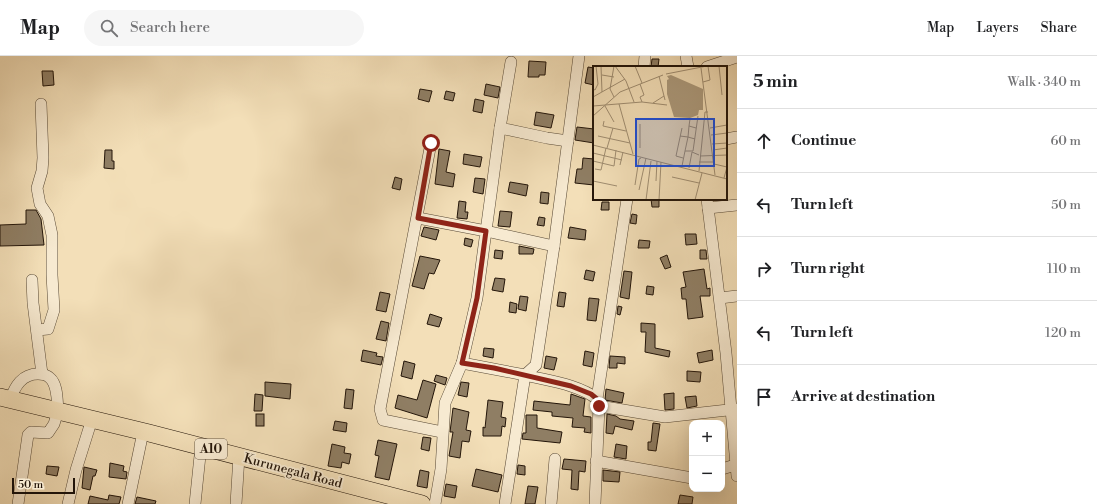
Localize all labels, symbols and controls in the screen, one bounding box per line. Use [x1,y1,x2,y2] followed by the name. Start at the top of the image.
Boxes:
[84,10,364,46] search box
[20,16,60,40] text: Map
[98,17,120,39] icon: search
[130,18,210,37] text: Search here
[927,19,954,37] text: Map
[976,19,1019,37] text: Layers
[1041,19,1077,37] text: Share
[593,66,727,200] inset map
[753,71,798,93] text: 5 min
[1008,74,1081,90] text: Walk · 340 m
[753,130,775,152] icon: ahead
[791,131,856,150] text: Continue
[1050,133,1081,149] text: 60 m
[422,134,440,152] route start
[753,194,775,216] icon: left
[791,195,853,214] text: Turn left
[1051,197,1081,213] text: 50 m
[753,258,775,280] icon: right
[791,259,865,278] text: Turn right
[1047,261,1081,277] text: 110 m
[753,322,775,344] icon: left
[791,323,853,342] text: Turn left
[1045,325,1081,341] text: 120 m
[753,386,775,408] icon: arrive
[791,387,935,406] text: Arrive at destination
[590,397,608,415] route end
[689,420,725,492] map controls
[689,420,725,456] button: +
[195,439,227,459] road number: A10
[242,450,345,492] street label: Kurunegala Road
[689,456,725,492] button: −
[12,476,75,495] scale bar
[18,478,43,492] text: 50 m

